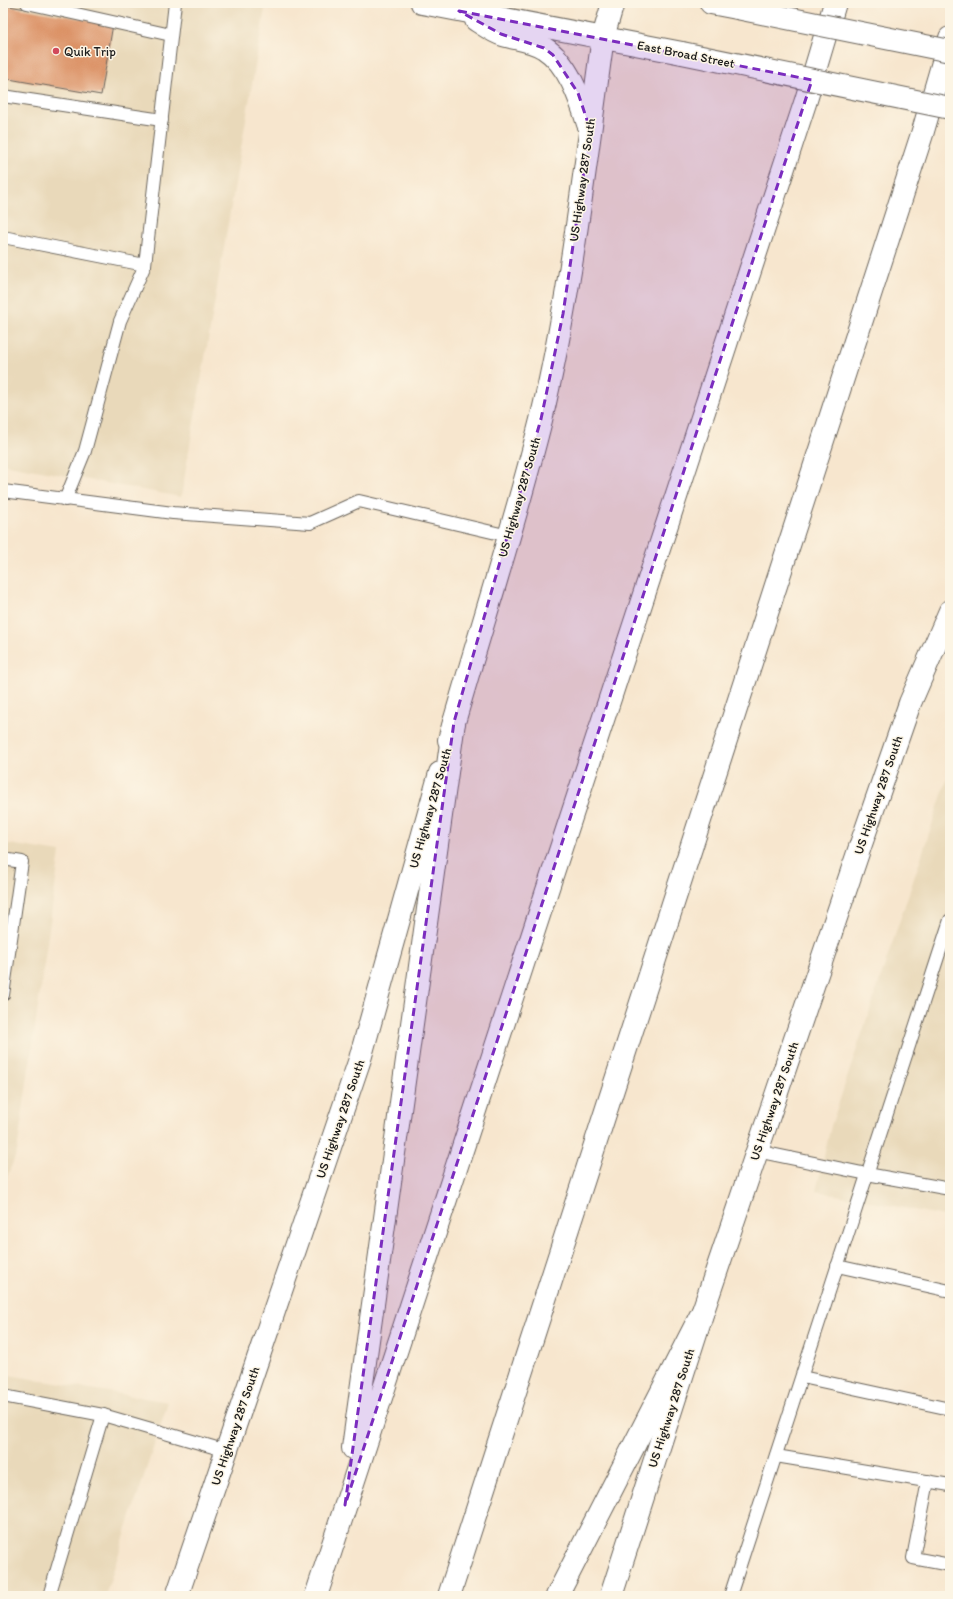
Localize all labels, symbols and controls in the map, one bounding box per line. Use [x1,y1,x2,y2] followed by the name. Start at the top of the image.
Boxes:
[636,37,736,71] street label: East Broad Street
[64,44,116,59] place label: Quik Trip
[51,46,61,56] marker: Quik Trip
[566,117,598,243] street label: US Highway 287 South
[495,435,543,559] street label: US Highway 287 South
[851,733,906,856] street label: US Highway 287 South
[406,746,454,870] street label: US Highway 287 South
[747,1039,802,1162] street label: US Highway 287 South
[313,1057,368,1180] street label: US Highway 287 South
[645,1346,698,1470] street label: US Highway 287 South
[208,1364,263,1487] street label: US Highway 287 South

